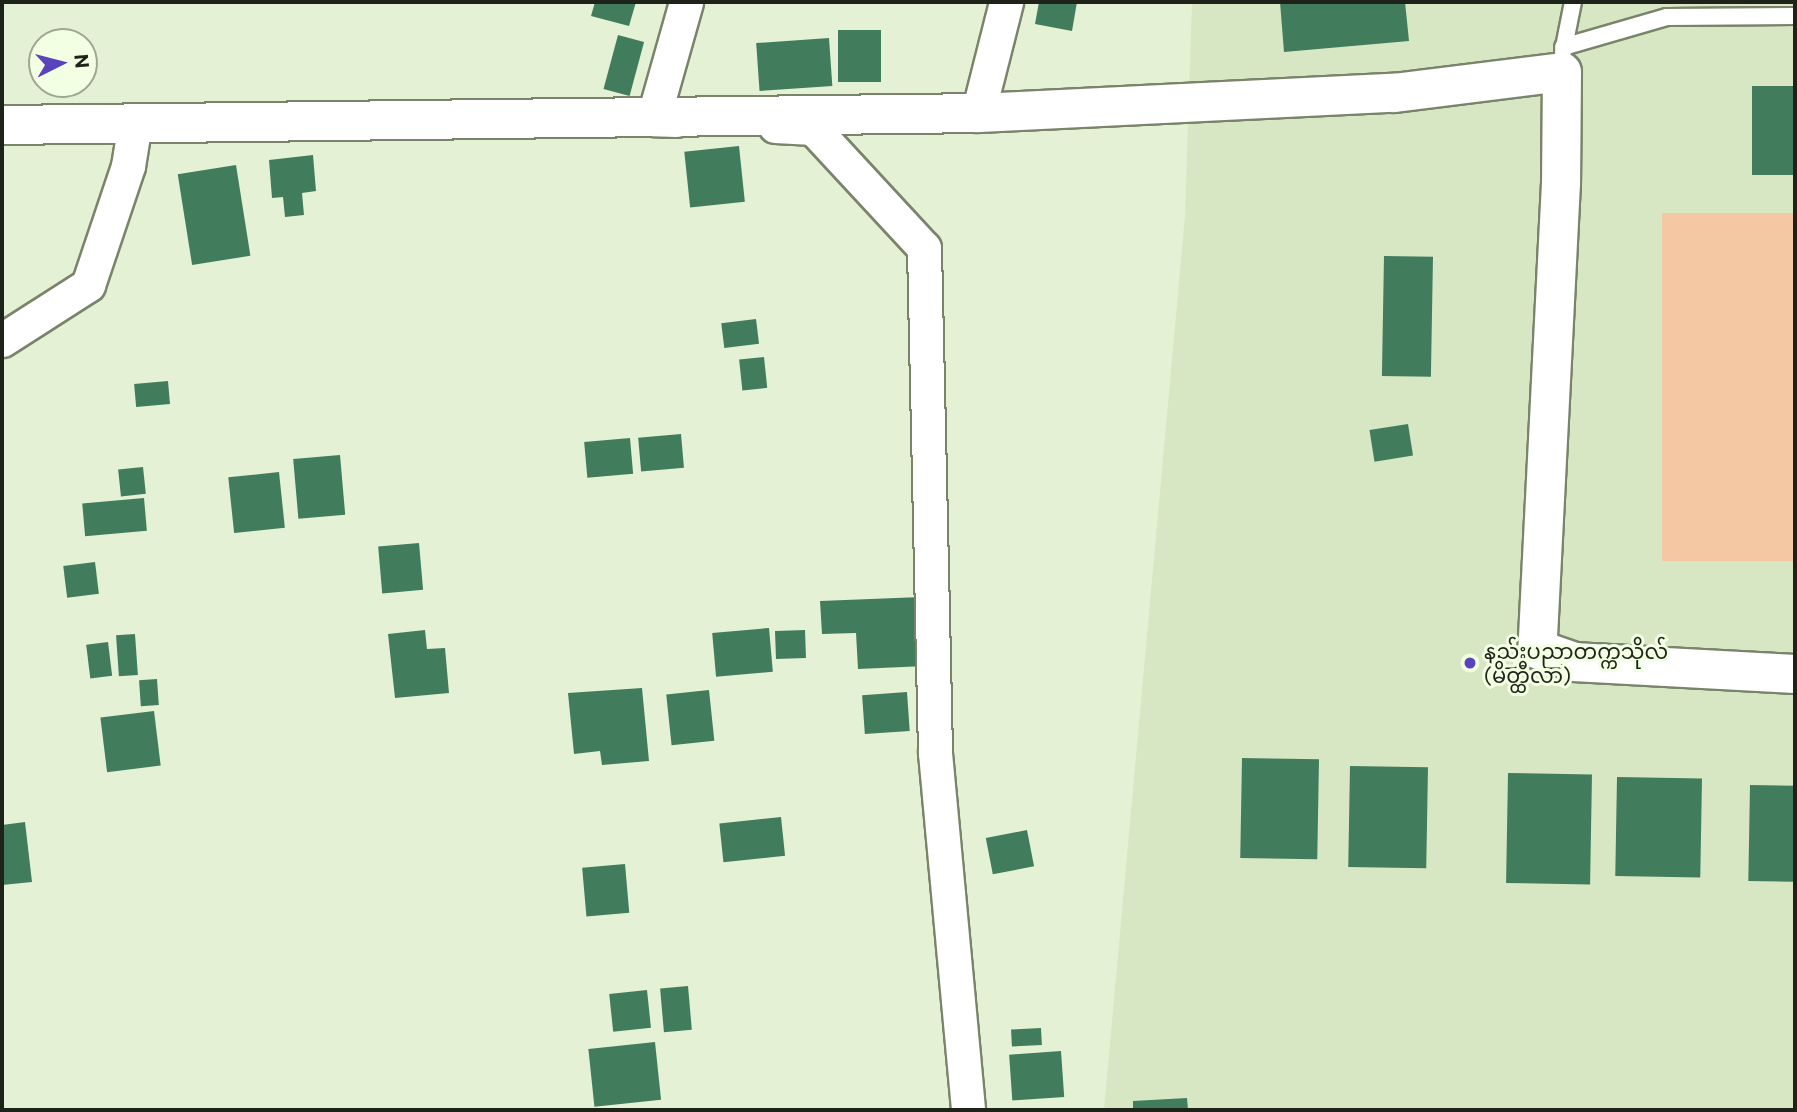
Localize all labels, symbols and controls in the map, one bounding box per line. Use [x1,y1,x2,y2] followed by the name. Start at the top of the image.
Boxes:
[28,28,98,98] north arrow
[70,53,95,69] text: N
[1484,638,1668,688] place label: နည်းပညာတက္ကသိုလ် (မိတ္ထီလာ)
[1462,655,1478,671] marker: နည်းပညာတက္ကသိုလ် (မိတ္ထီလာ)

